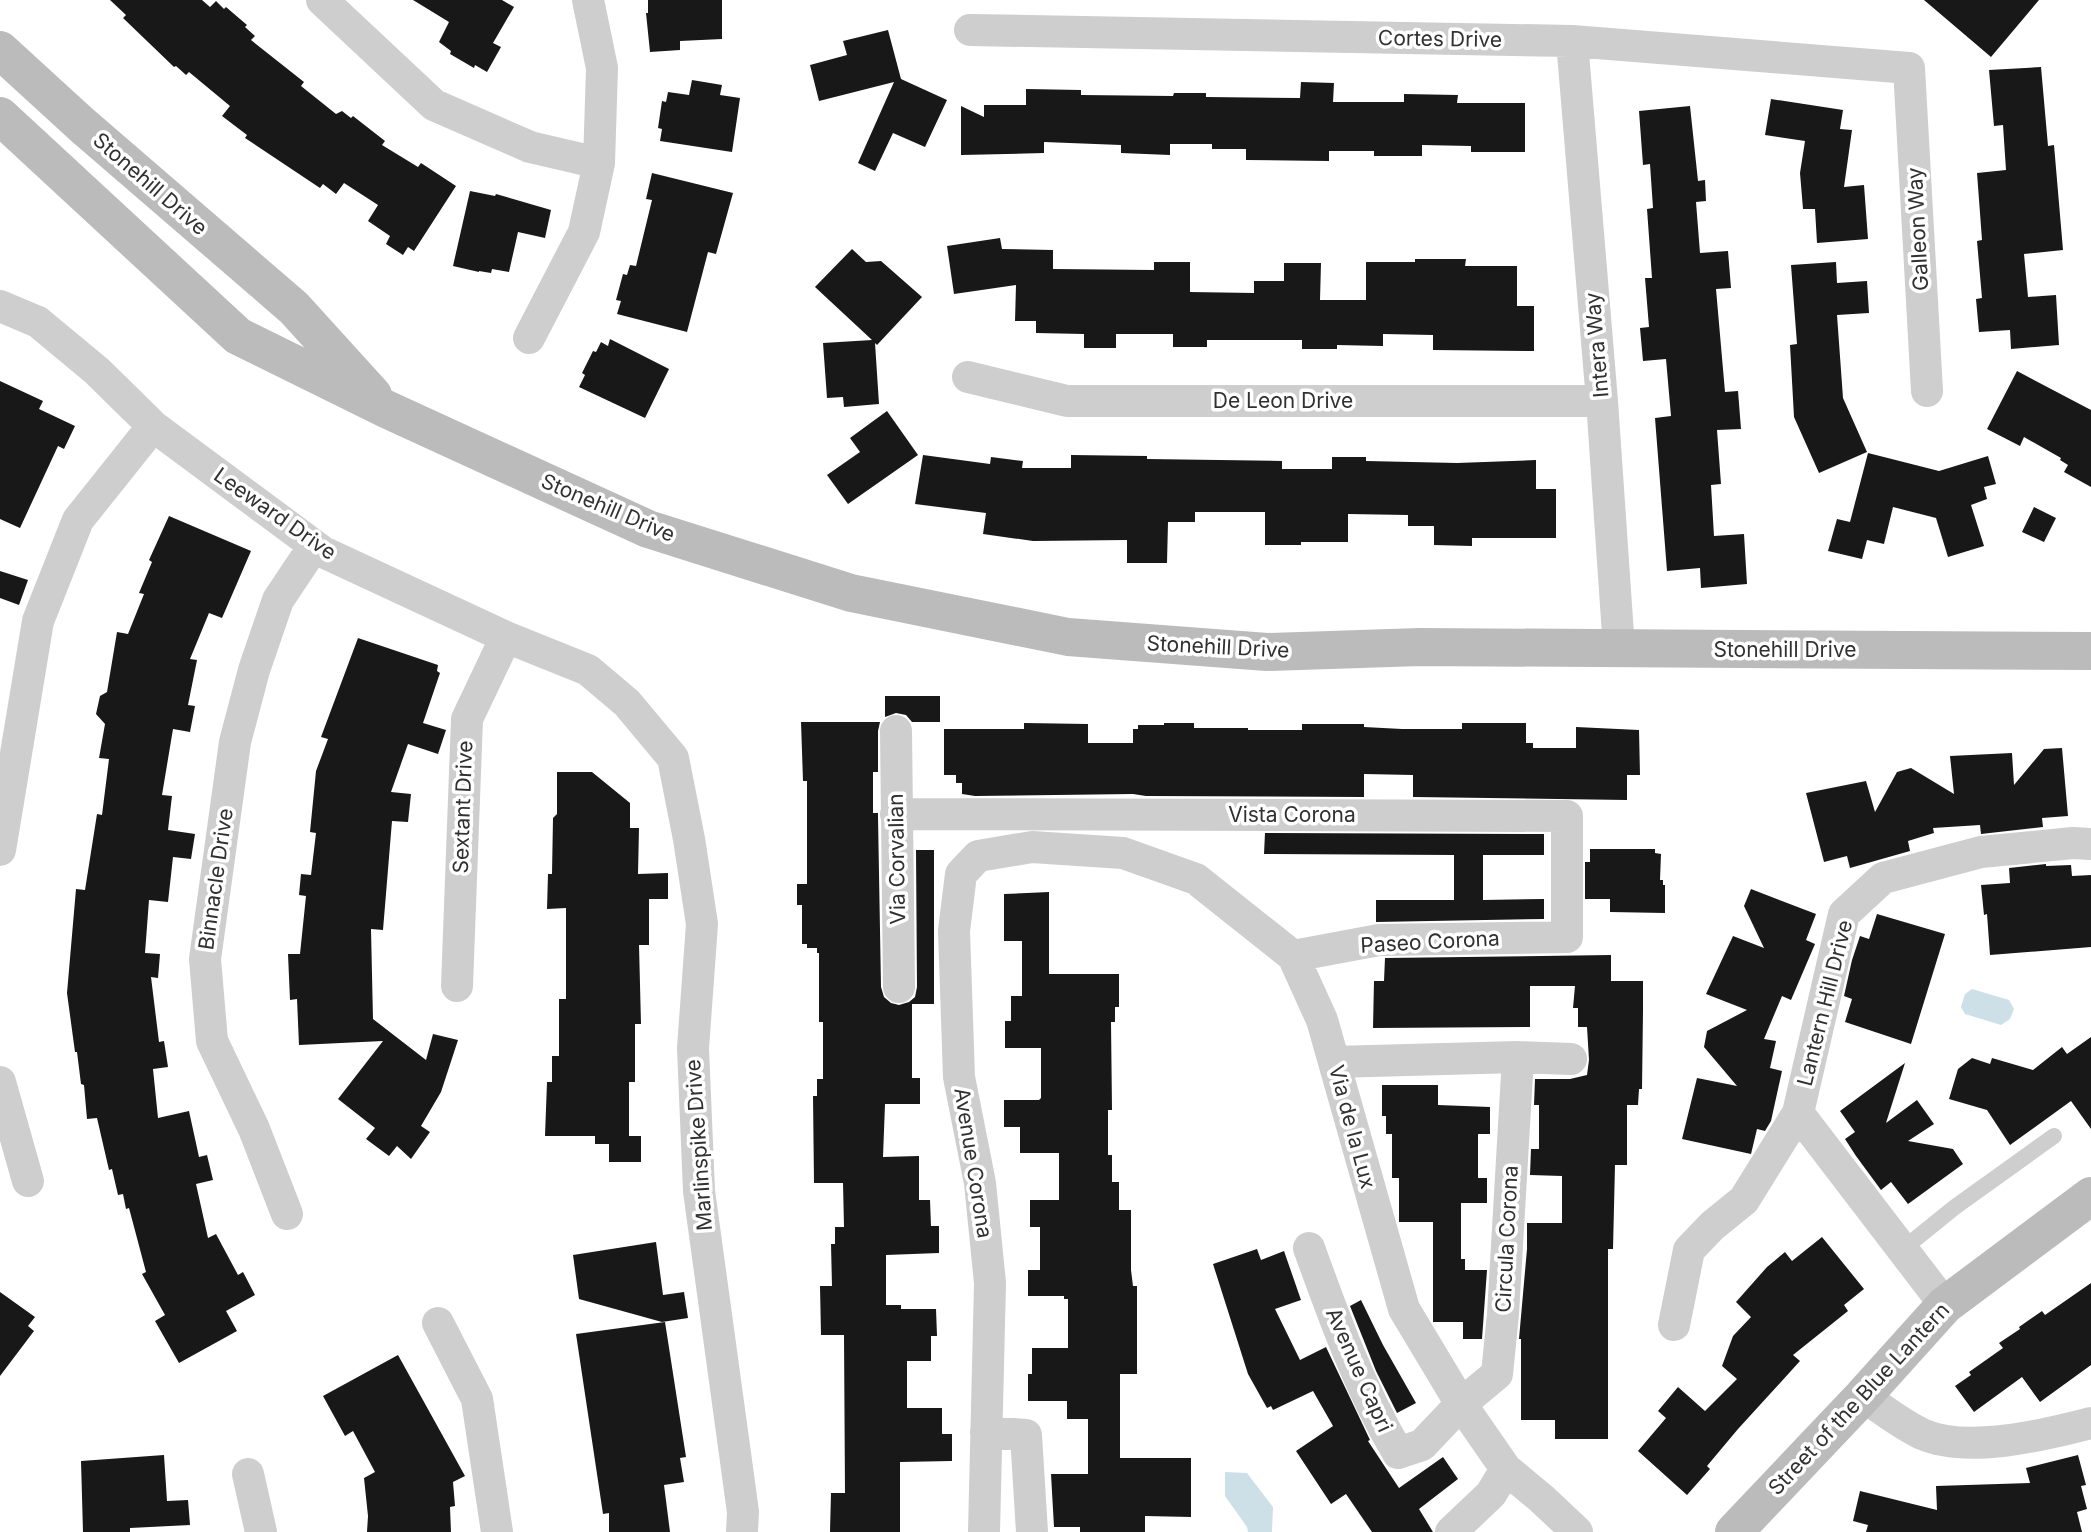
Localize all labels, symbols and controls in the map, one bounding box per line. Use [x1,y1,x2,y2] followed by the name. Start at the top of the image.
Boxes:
[1378,25,1502,52] street label: Cortes Drive
[88,127,213,240] street label: Stonehill Drive
[1902,166,1933,291] street label: Galleon Way
[1579,291,1614,399] street label: Intera Way
[1213,388,1353,413] street label: De Leon Drive
[209,462,341,565] street label: Leeward Drive
[537,468,679,547] street label: Stonehill Drive
[1146,630,1290,663] street label: Stonehill Drive
[1713,637,1857,662] street label: Stonehill Drive
[448,740,477,874] street label: Sextant Drive
[883,793,910,925] street label: Via Corvalian
[1228,802,1356,827] street label: Vista Corona
[193,806,238,951] street label: Binnacle Drive
[1792,917,1857,1089] street label: Lantern Hill Drive
[1360,925,1500,958] street label: Paseo Corona
[680,1058,717,1232] street label: Marlinspike Drive
[1324,1062,1381,1191] street label: Via de la Lux
[949,1086,998,1240] street label: Avenue Corona
[1490,1165,1523,1313] street label: Circula Corona
[1763,1297,1954,1500] street label: Street of the Blue Lantern
[1321,1304,1398,1436] street label: Avenue Capri

